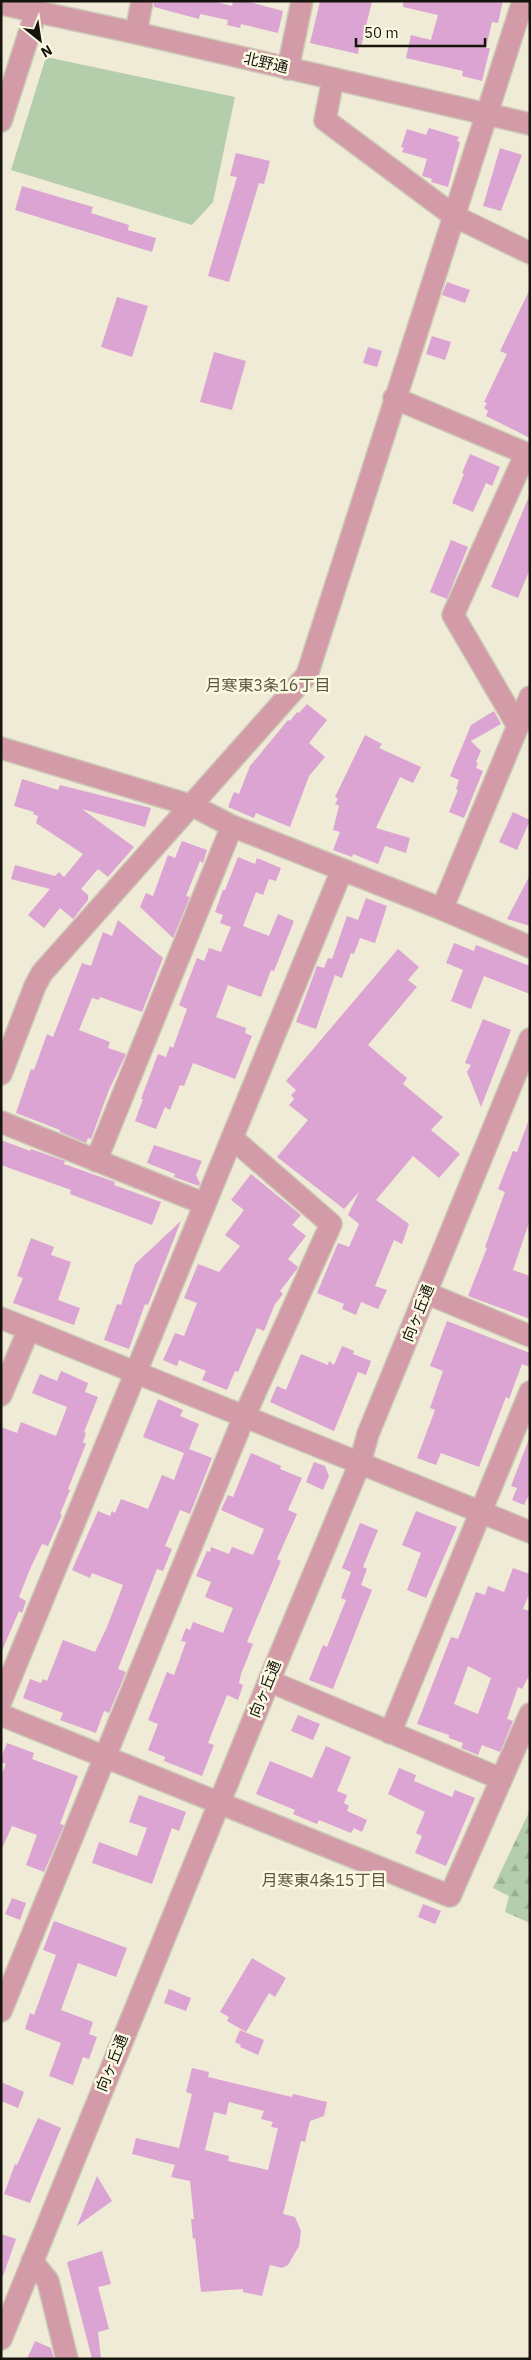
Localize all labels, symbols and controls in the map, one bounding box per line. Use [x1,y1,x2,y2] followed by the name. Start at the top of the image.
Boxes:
[15,15,65,65] north arrow
[356,15,485,47] scale bar
[364,23,399,42] text: 50 m
[38,41,55,62] text: N
[242,48,290,77] street label: 北野通
[206,675,330,695] district label: 月寒東3条16丁目
[397,1281,438,1344] street label: 向ヶ丘通
[244,1657,285,1720] street label: 向ヶ丘通
[262,1870,386,1890] district label: 月寒東4条15丁目
[91,2031,132,2094] street label: 向ヶ丘通

